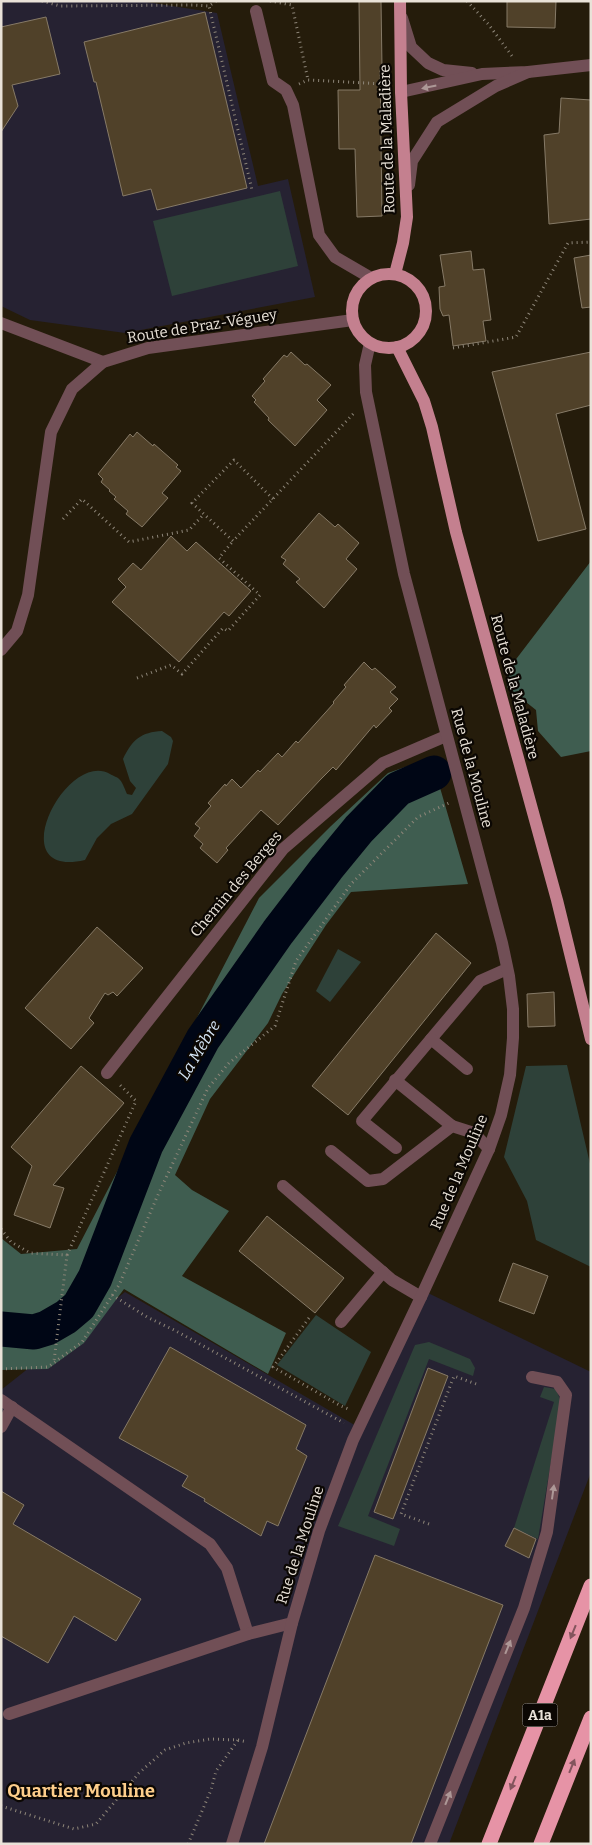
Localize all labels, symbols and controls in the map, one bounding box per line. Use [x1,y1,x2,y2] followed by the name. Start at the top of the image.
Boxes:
[375,64,399,214] street label: Route de la Maladière
[421,83,436,91] one-way arrow
[126,305,278,347] street label: Route de Praz-Véguey
[487,613,543,761] street label: Route de la Maladière
[447,706,497,830] street label: Rue de la Mouline
[186,827,286,941] street label: Chemin des Berges
[174,1017,224,1083] water label: La Mèbre
[427,1112,491,1232] street label: Rue de la Mouline
[549,1483,557,1499] one-way arrow
[272,1484,328,1606] street label: Rue de la Mouline
[569,1625,577,1640] one-way arrow
[504,1639,512,1654] one-way arrow
[522,1704,558,1726] road number: A1a
[568,1758,576,1773] one-way arrow
[509,1776,517,1791] one-way arrow
[7,1780,155,1802] district label: Quartier Mouline
[445,1791,453,1806] one-way arrow

